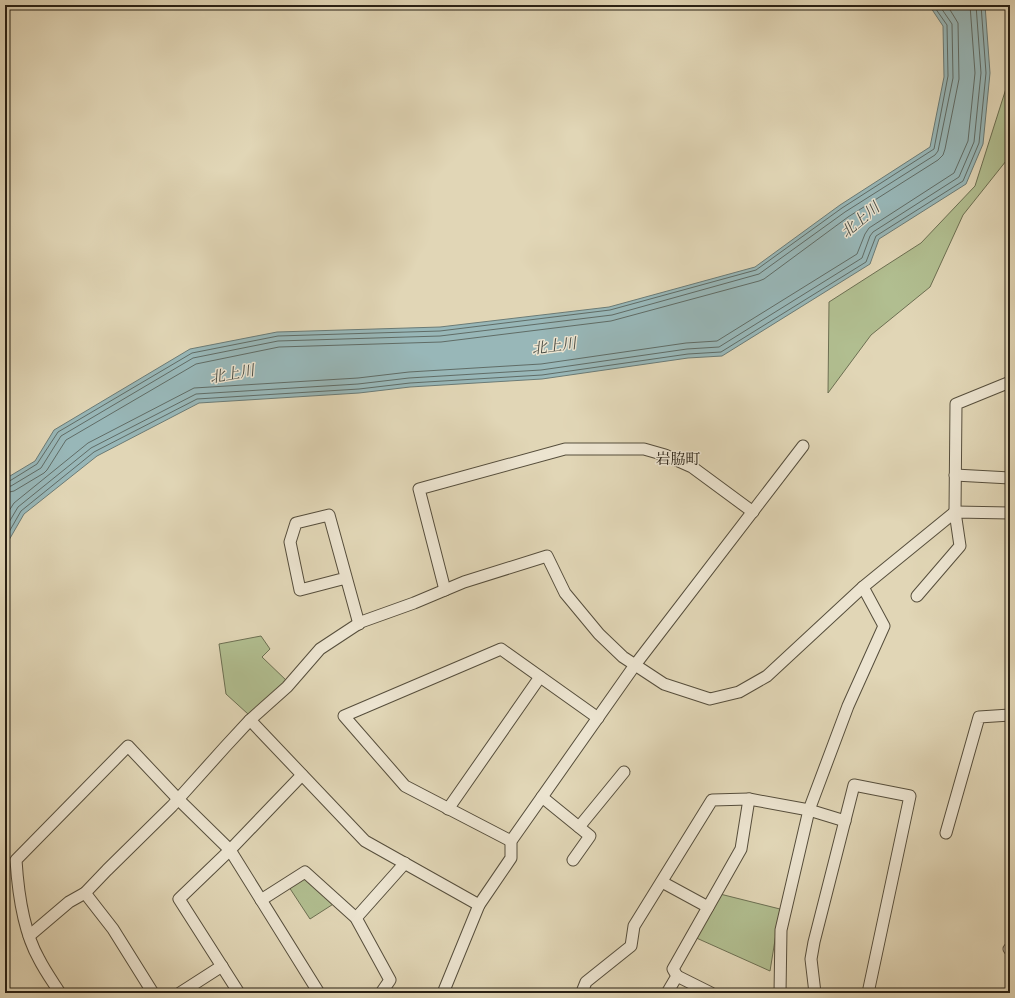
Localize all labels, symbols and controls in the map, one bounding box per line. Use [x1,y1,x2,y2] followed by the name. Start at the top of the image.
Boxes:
[836,197,885,242] water label: 北上川
[530,333,580,359] water label: 北上川
[208,360,258,388] water label: 北上川
[655,449,701,469] district label: 岩脇町

